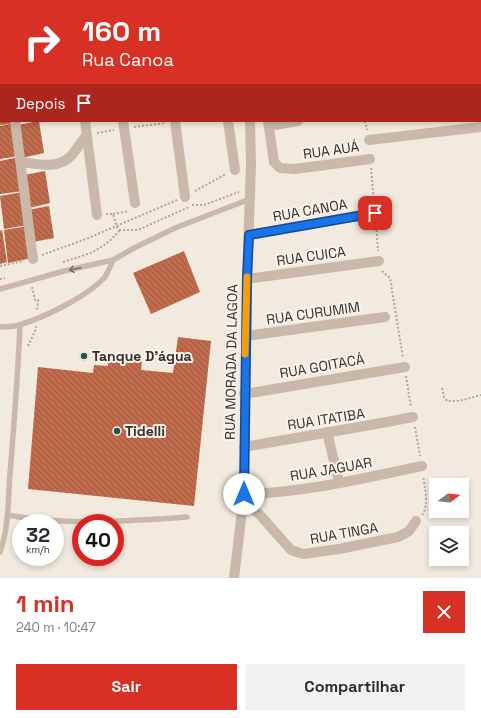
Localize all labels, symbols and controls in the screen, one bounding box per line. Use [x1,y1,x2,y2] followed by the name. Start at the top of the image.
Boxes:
[82,13,161,49] text: 160 m
[16,16,68,68] icon: right
[82,48,174,71] text: Rua Canoa
[73,92,95,114] icon: arrive
[16,94,65,113] text: Depois
[302,137,360,163] street label: RUA AUÁ
[271,195,349,225] street label: RUA CANOA
[358,196,392,230] pin
[364,202,386,224] icon: arrive
[275,242,347,270] street label: RUA CUICA
[69,265,82,273] one-way arrow
[221,284,241,440] street label: RUA MORADA DA LAGOA
[265,298,361,328] street label: RUA CURUMIM
[92,347,192,365] place label: Tanque D'água
[278,350,366,382] street label: RUA GOITACÁ
[79,351,89,361] marker: Tanque D'água
[286,404,366,434] street label: RUA ITATIBA
[125,422,165,440] place label: Tidelli
[112,426,122,436] marker: Tidelli
[289,453,373,485] street label: RUA JAGUAR
[223,473,265,515] position arrow
[429,478,469,518] north arrow
[429,478,469,566] map controls
[72,514,124,566] speed limit sign: 40
[309,518,380,548] street label: RUA TINGA
[26,522,50,548] text: 32
[429,526,469,566] button: layers
[26,543,50,556] text: km/h
[16,588,75,619] text: 1 min
[423,591,465,633] button: close
[16,619,96,636] text: 240 m · 10:47
[16,664,237,710] button: Sair
[245,664,465,710] button: Compartilhar

